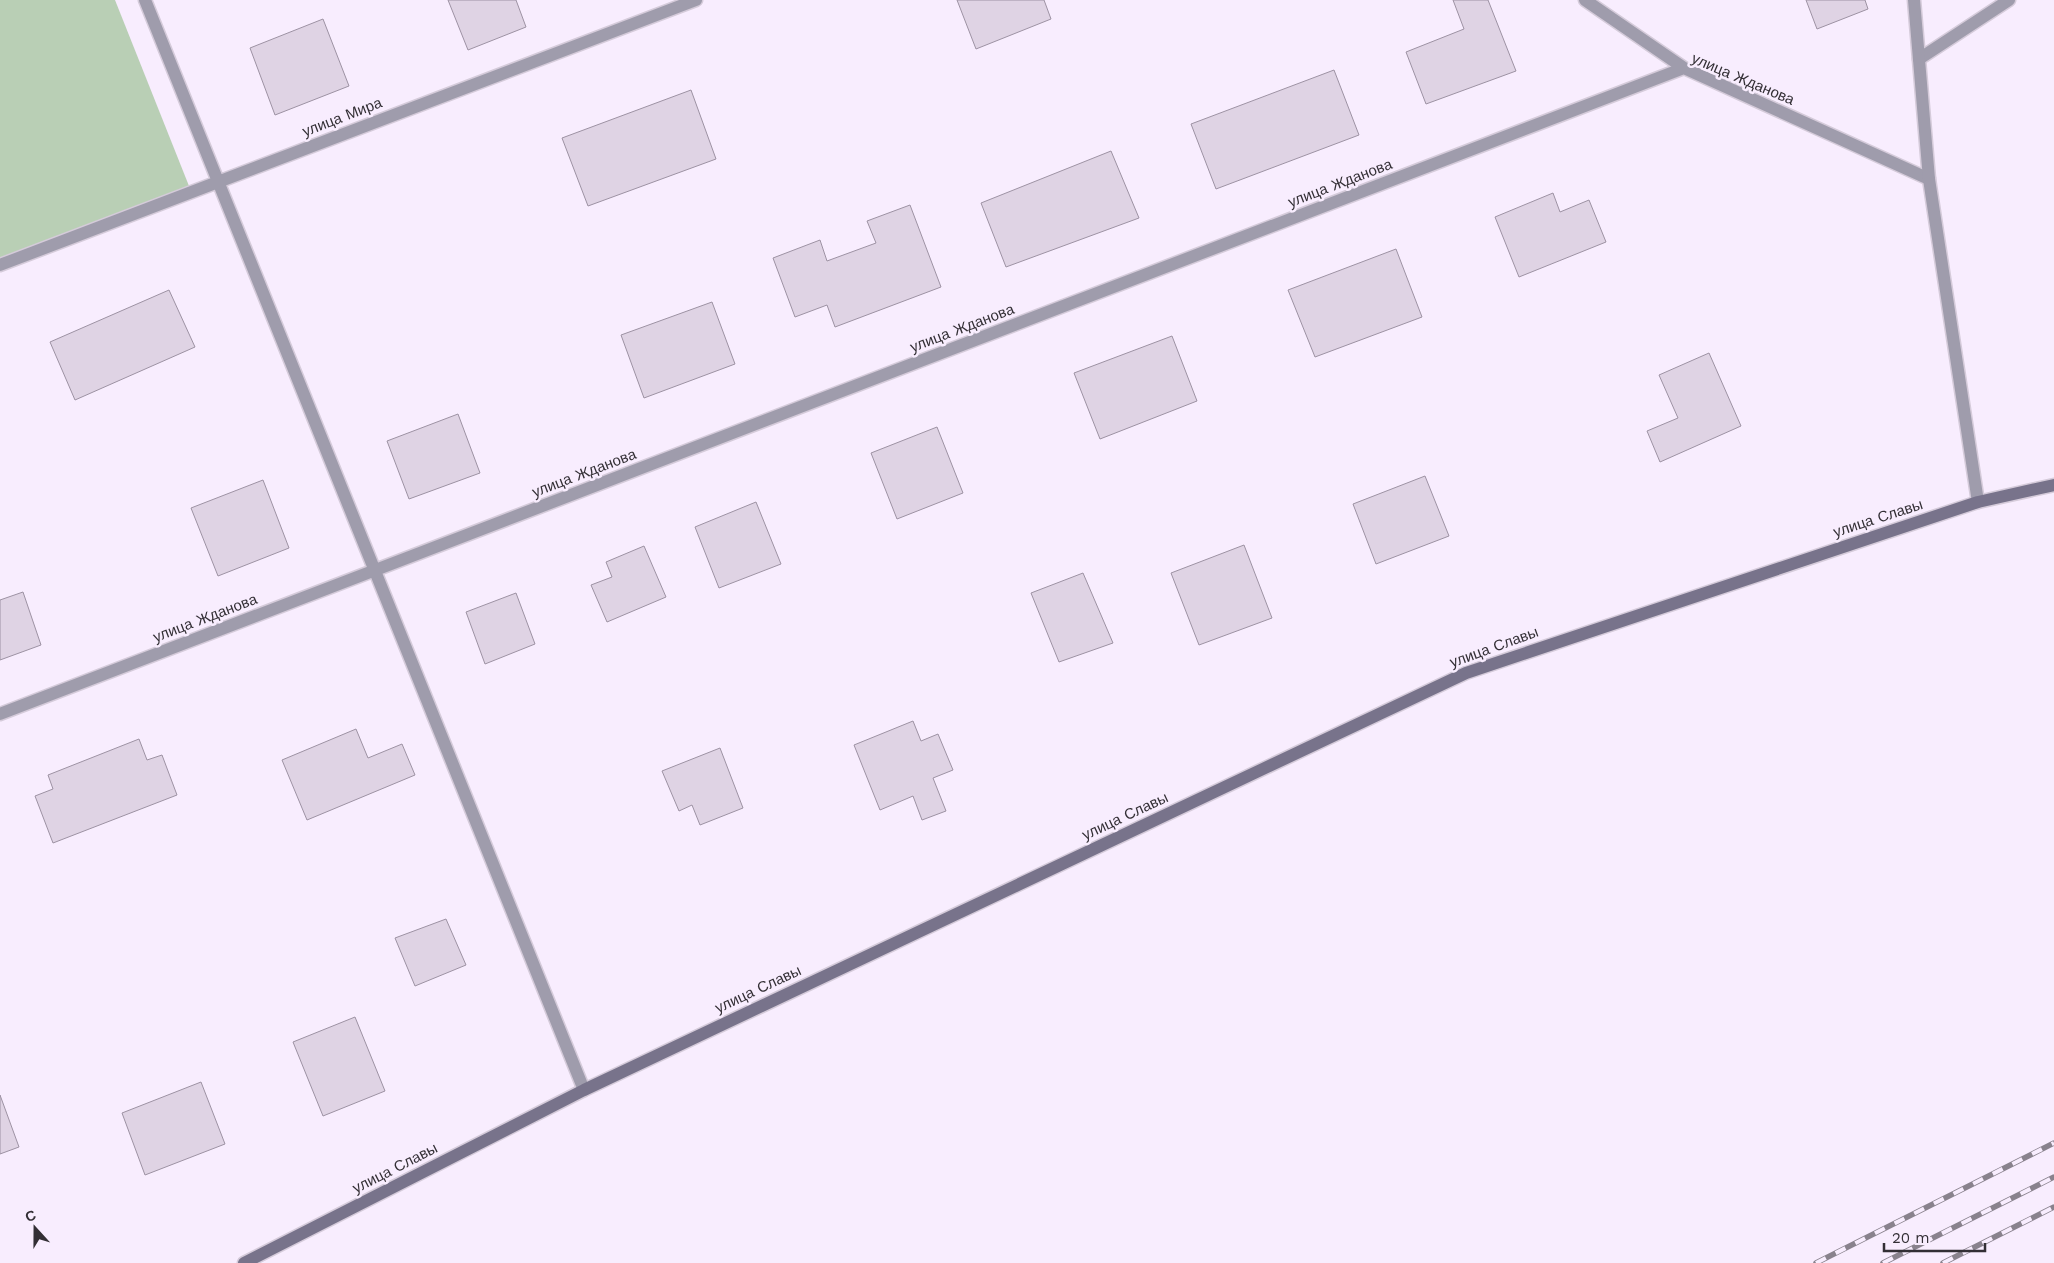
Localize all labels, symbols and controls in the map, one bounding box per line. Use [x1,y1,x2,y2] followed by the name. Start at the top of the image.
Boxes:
[1689,49,1798,109] street label: улица Жданова
[300,93,385,140] street label: улица Мира
[1285,155,1395,211] street label: улица Жданова
[907,300,1017,356] street label: улица Жданова
[529,445,639,501] street label: улица Жданова
[1831,495,1925,541] street label: улица Славы
[150,590,260,646] street label: улица Жданова
[1447,623,1541,671] street label: улица Славы
[1079,788,1171,844] street label: улица Славы
[712,961,804,1017] street label: улица Славы
[349,1139,441,1197] street label: улица Славы
[10,1203,60,1253] north arrow
[23,1207,38,1225] text: С
[1884,1220,1985,1252] scale bar
[1892,1229,1930,1247] text: 20 m

